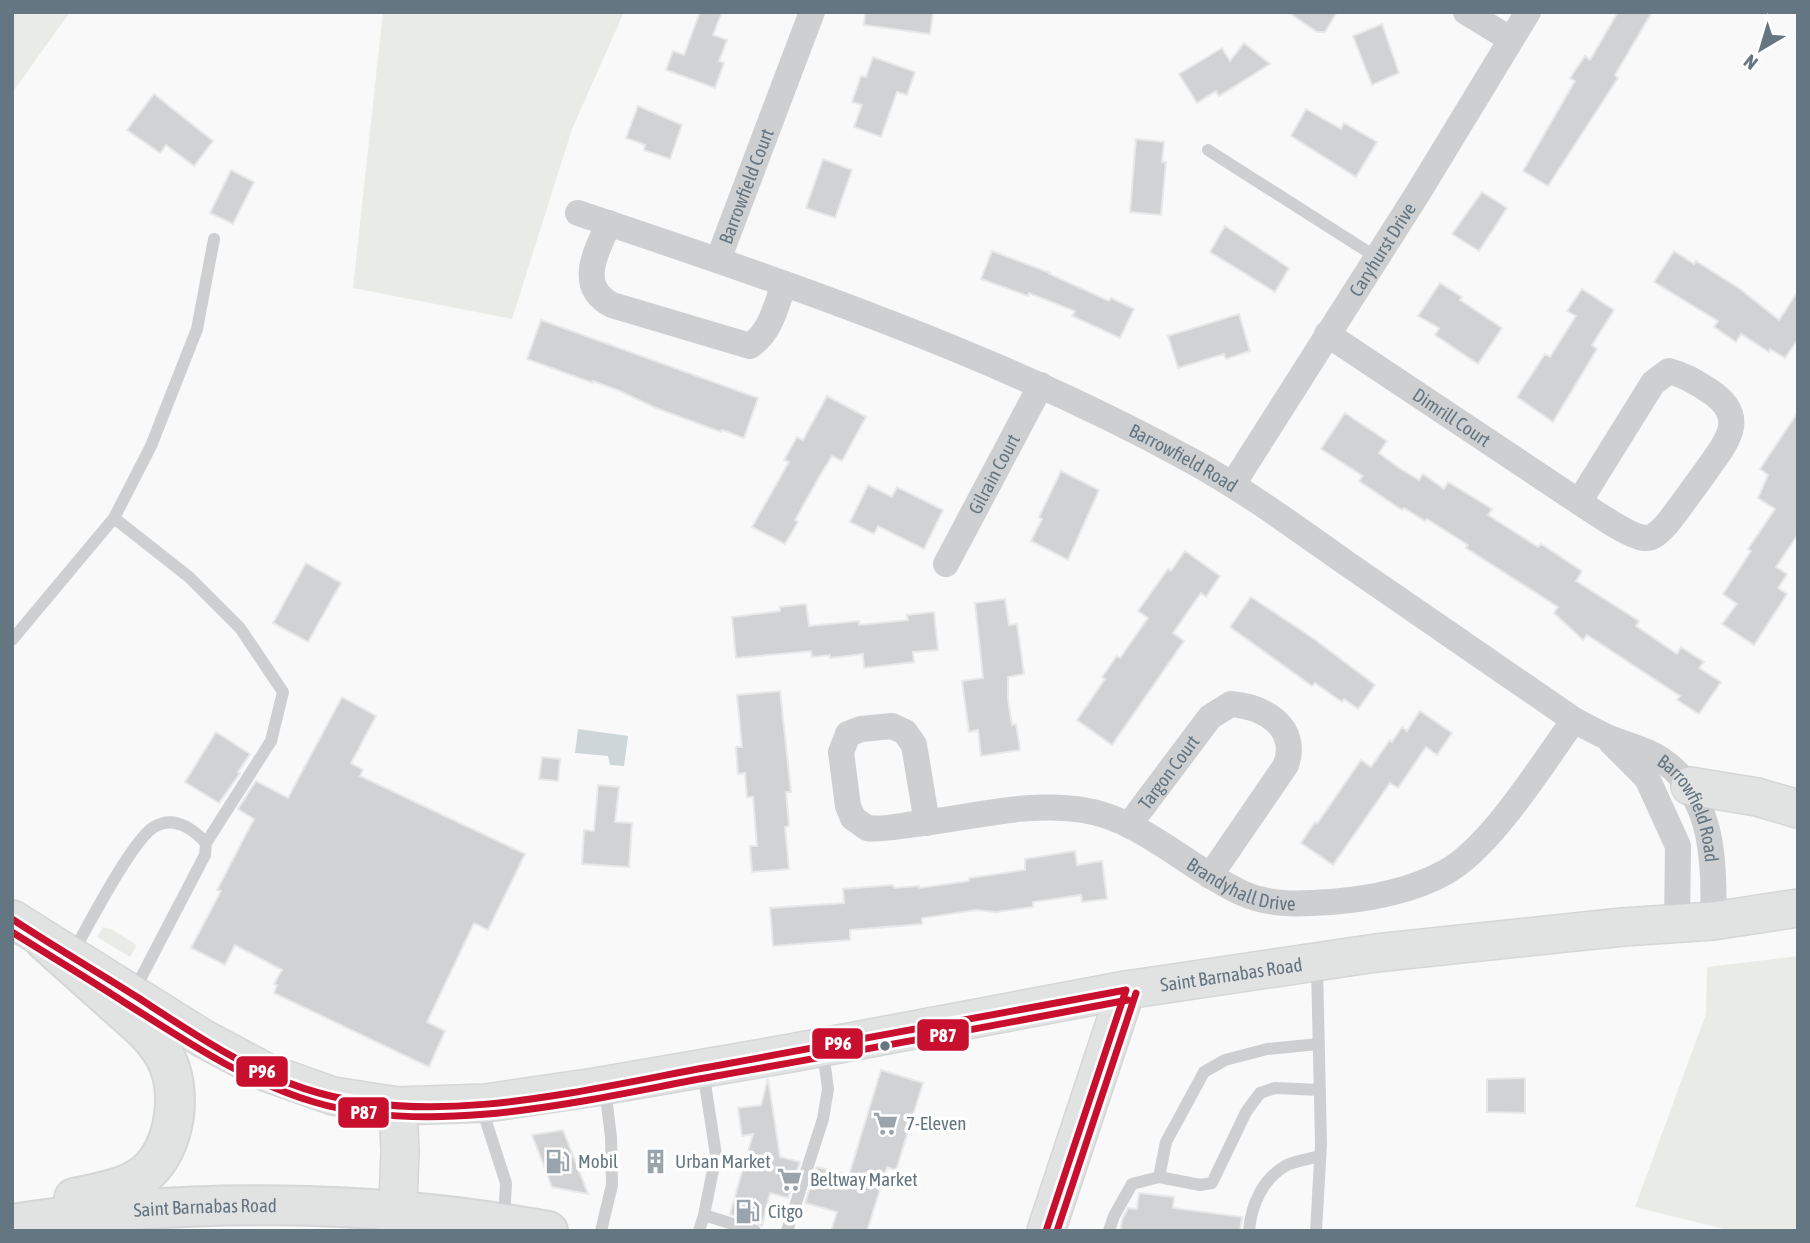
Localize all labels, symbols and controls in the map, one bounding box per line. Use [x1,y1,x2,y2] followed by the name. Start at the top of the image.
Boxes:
[1726,14,1796,84] north arrow
[1739,50,1762,75] text: N
[714,125,778,247] street label: Barrowfield Court
[1344,199,1420,300] street label: Caryhurst Drive
[1409,383,1495,451] street label: Dimrill Court
[1126,419,1242,496] street label: Barrowfield Road
[964,430,1024,518] street label: Gilrain Court
[1134,731,1204,814] street label: Targon Court
[1653,750,1723,863] street label: Barrowfield Road
[1183,853,1296,914] street label: Brandyhall Drive
[1159,953,1304,996] street label: Saint Barnabas Road
[916,1018,970,1052] line badge: P87
[929,1024,957,1046] text: P87
[811,1027,864,1060] line badge: P96
[824,1032,852,1054] text: P96
[878,1039,892,1053] unlabelled marker
[235,1055,289,1088] line badge: P96
[248,1060,276,1082] text: P96
[337,1096,390,1129] line badge: P87
[350,1101,378,1123] text: P87
[872,1109,900,1137] supermarket icon: 7-Eleven
[906,1112,967,1134] place label: 7-Eleven
[544,1147,572,1175] fuel station icon: Mobil
[641,1147,669,1175] building icon: Urban Market
[578,1150,618,1172] place label: Mobil
[675,1150,771,1172] place label: Urban Market
[776,1165,804,1193] supermarket icon: Beltway Market
[810,1168,918,1190] place label: Beltway Market
[133,1194,277,1221] street label: Saint Barnabas Road
[734,1197,762,1225] fuel station icon: Citgo
[768,1200,803,1222] place label: Citgo

